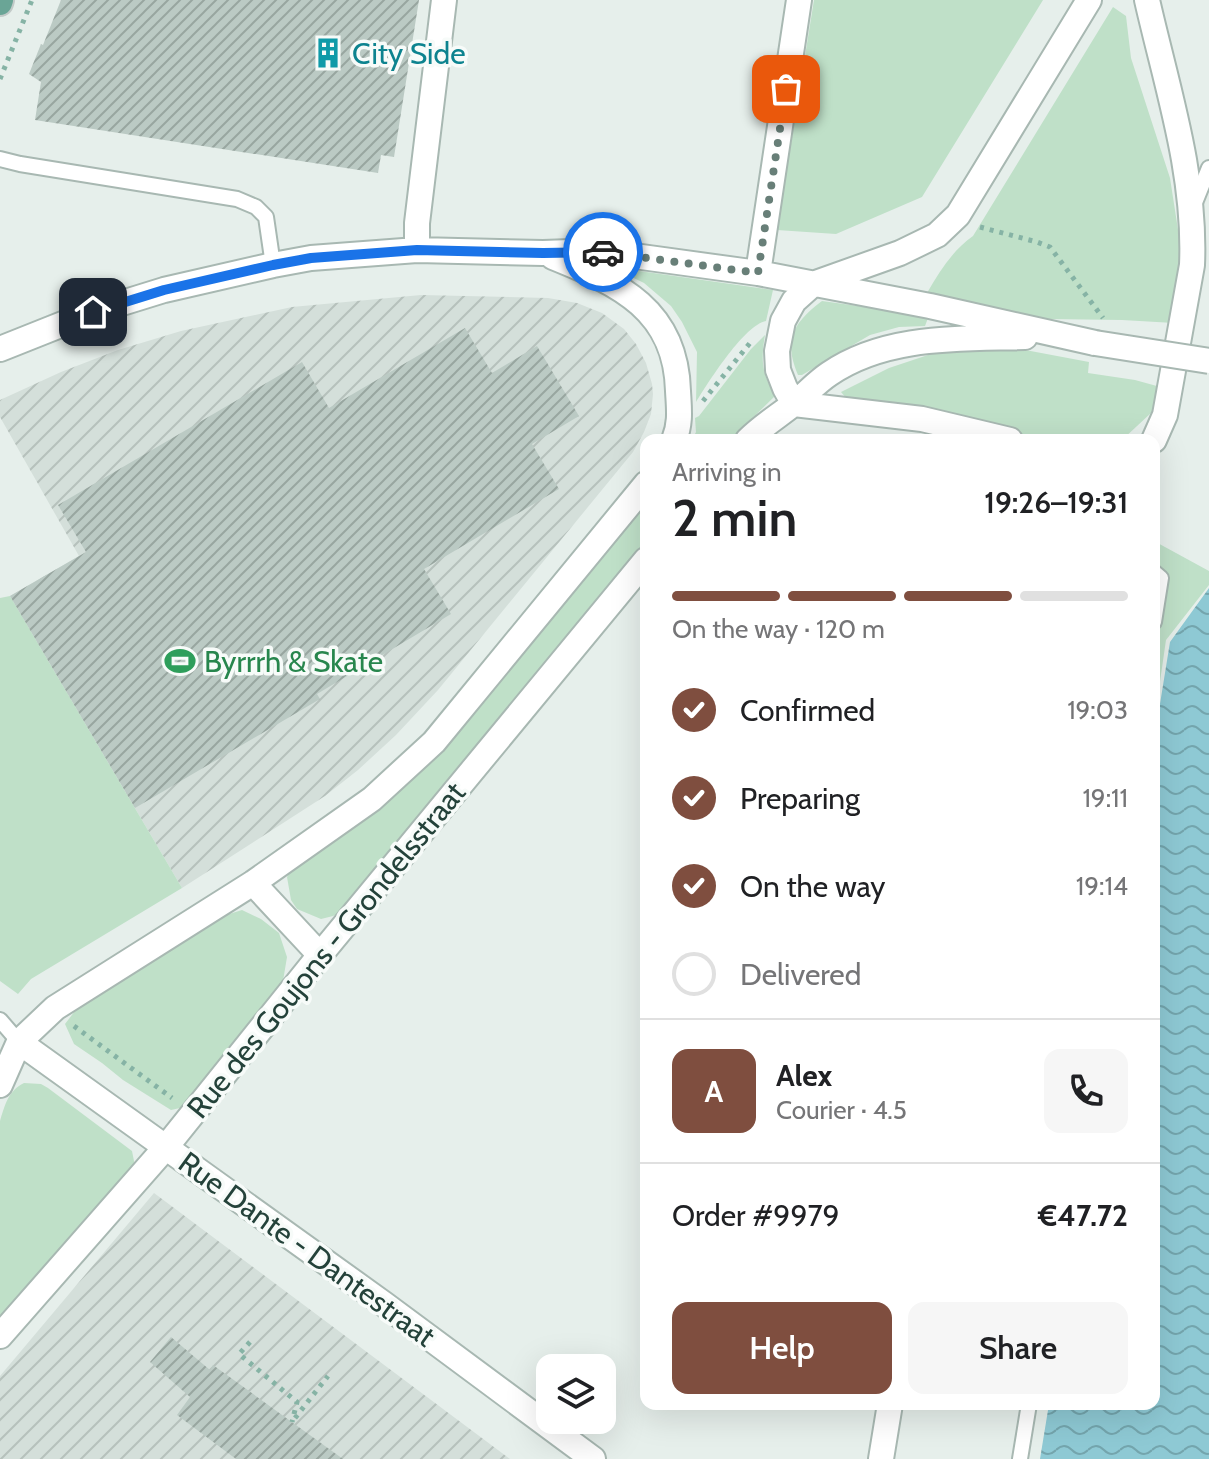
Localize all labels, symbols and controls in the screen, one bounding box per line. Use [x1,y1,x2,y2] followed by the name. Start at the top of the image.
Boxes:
[352,35,466,72] place label: City Side
[311,36,345,70] building icon: City Side
[752,55,820,123] pin
[764,67,808,111] icon: bag
[563,212,643,292] courier
[581,230,625,274] icon: car
[59,278,127,346] pin
[71,290,115,334] icon: home
[672,456,782,488] text: Arriving in
[984,484,1128,521] text: 19:26–19:31
[672,486,797,549] text: 2 min
[672,613,885,645] text: On the way · 120 m
[204,643,383,680] place label: Byrrrh & Skate
[163,644,197,678] sports icon: Byrrrh & Skate
[672,688,716,732] icon: check
[740,692,875,729] text: Confirmed
[1067,694,1128,726] text: 19:03
[179,775,473,1125] street label: Rue des Goujons - Grondelsstraat
[672,776,716,820] icon: check
[740,780,860,817] text: Preparing
[1082,782,1128,814] text: 19:11
[672,864,716,908] icon: check
[740,868,885,905] text: On the way
[1076,870,1128,902] text: 19:14
[740,956,861,993] text: Delivered
[1044,1049,1128,1133] button: phone
[776,1057,832,1094] text: Alex
[705,1073,723,1110] text: A
[776,1094,907,1126] text: Courier · 4.5
[172,1144,442,1354] street label: Rue Dante - Dantestraat
[672,1197,840,1234] text: Order #9979
[1038,1197,1128,1234] text: €47.72
[672,1302,892,1394] button: Help
[908,1302,1128,1394] button: Share
[536,1354,616,1434] map controls
[536,1354,616,1434] button: layers

